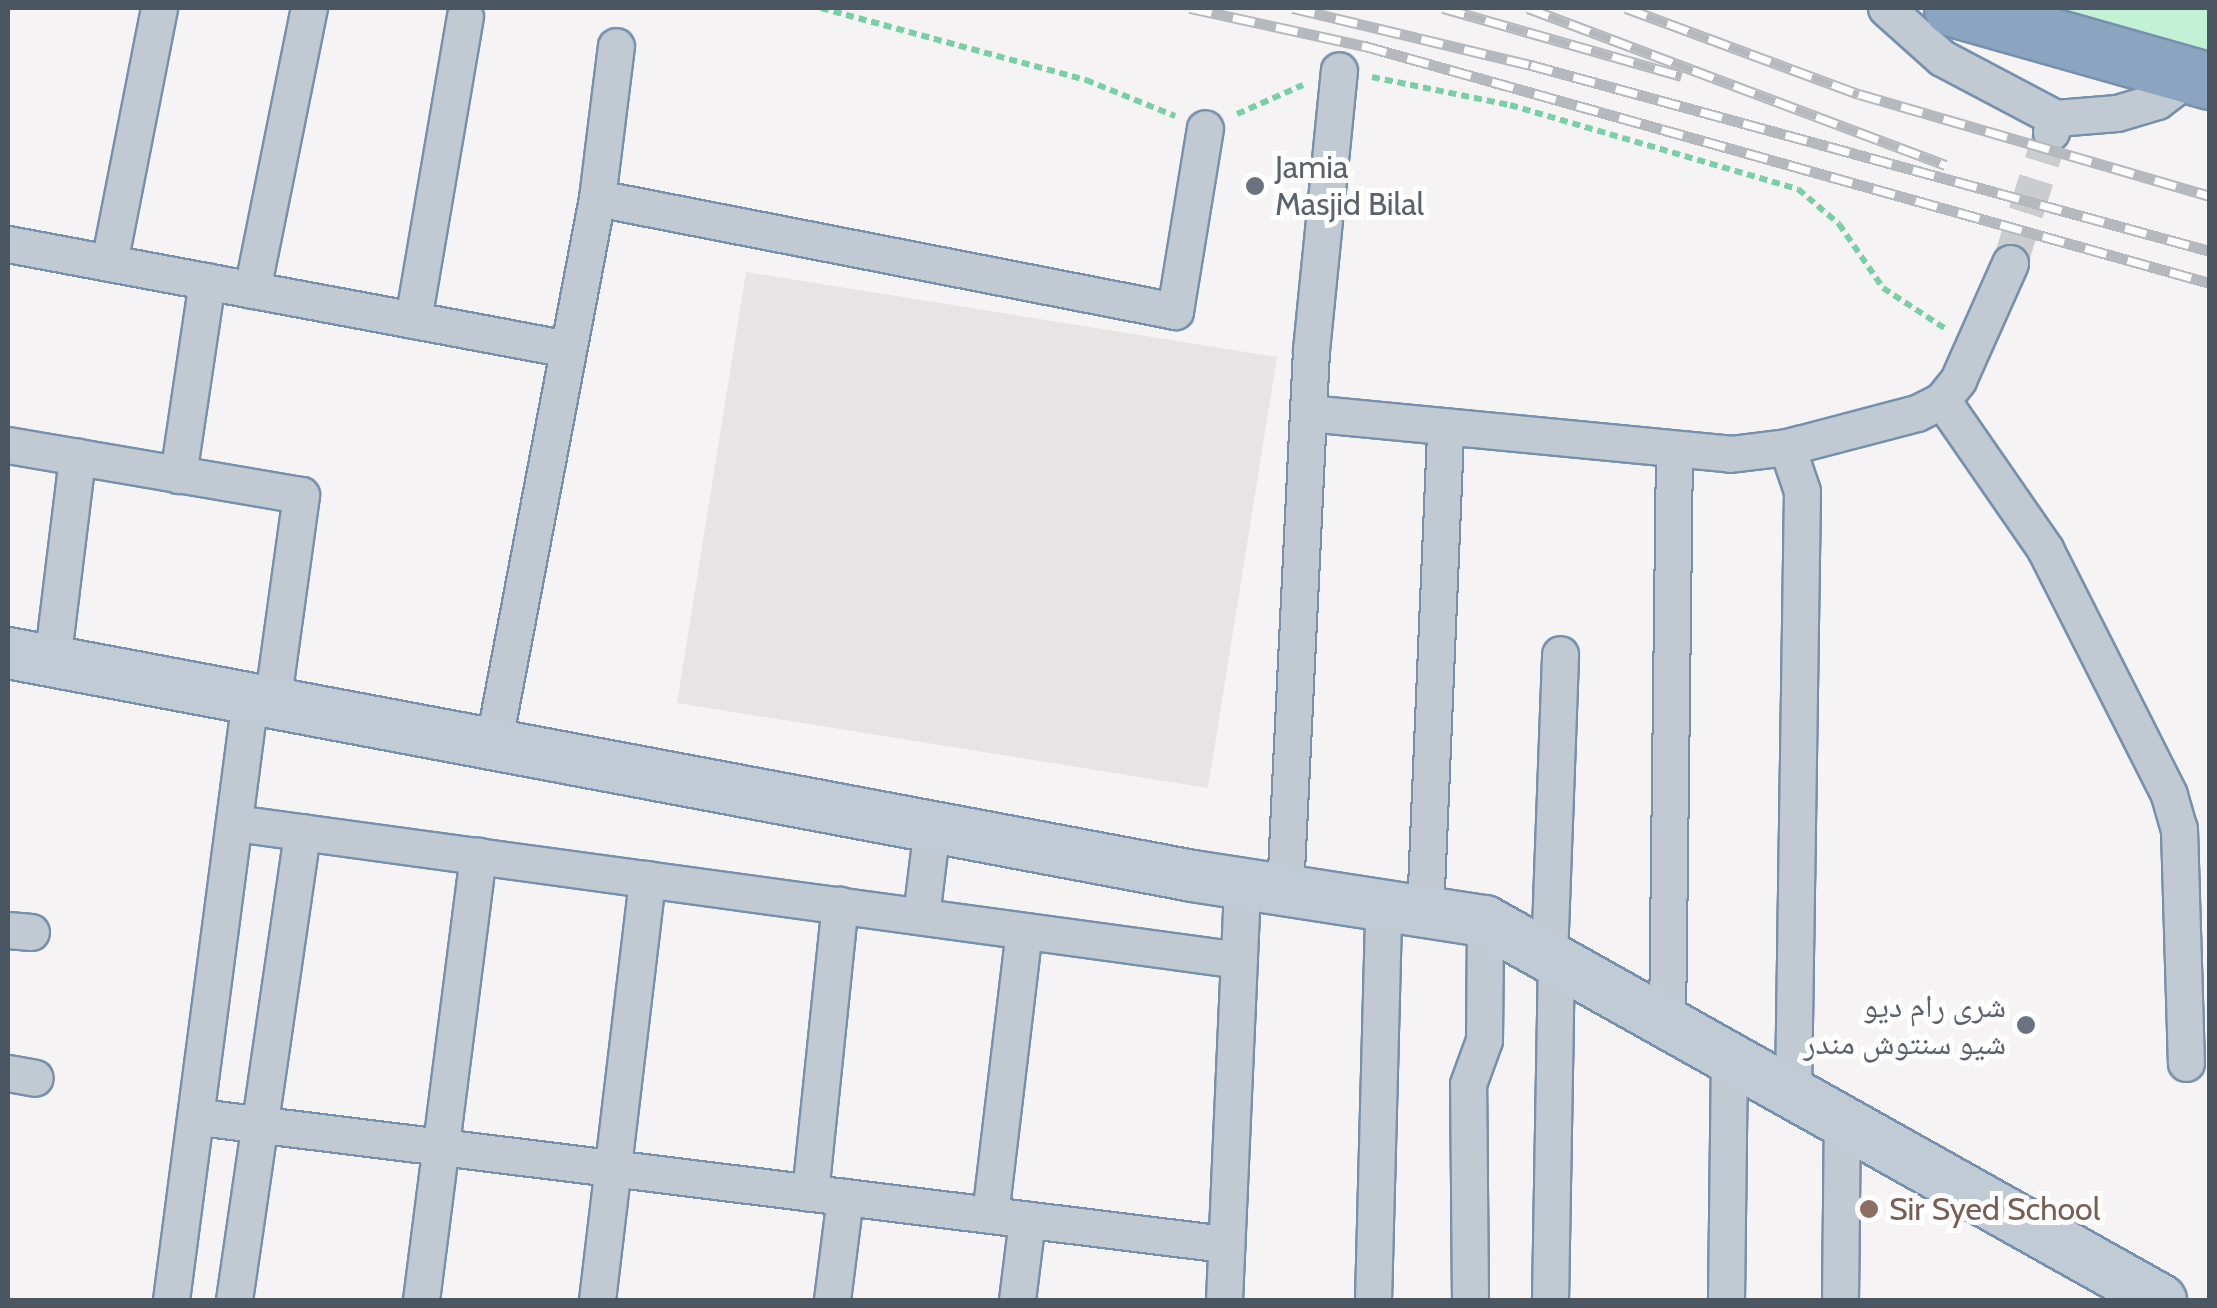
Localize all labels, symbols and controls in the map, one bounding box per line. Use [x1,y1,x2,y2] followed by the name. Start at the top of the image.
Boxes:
[1275,149,1424,224] place label: Jamia Masjid Bilal
[1244,175,1266,197] marker: Jamia Masjid Bilal
[1803,988,2006,1063] place label: شری رام دیو شیو سنتوش مندر
[2015,1014,2037,1036] marker: شری رام دیو شیو سنتوش مندر
[1889,1190,2100,1228] place label: Sir Syed School
[1858,1198,1880,1220] marker: Sir Syed School

